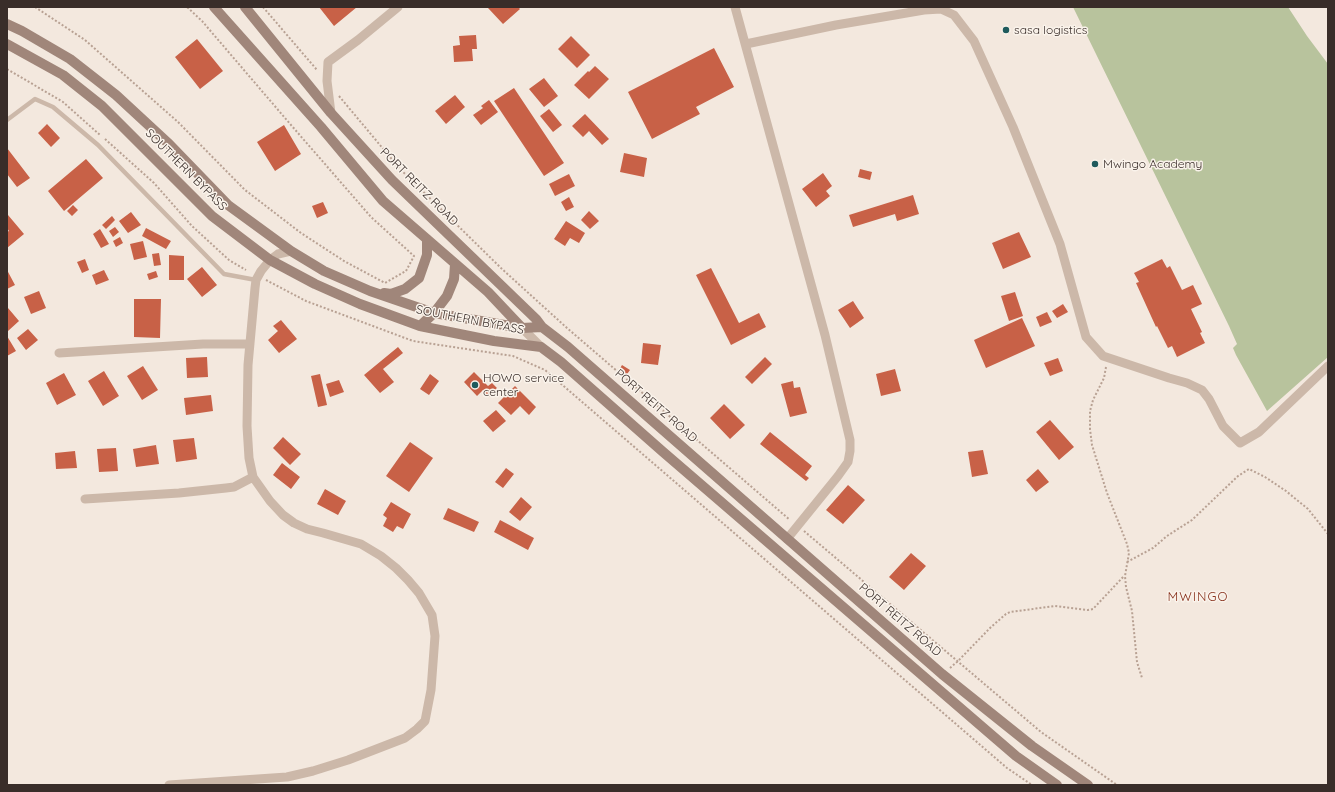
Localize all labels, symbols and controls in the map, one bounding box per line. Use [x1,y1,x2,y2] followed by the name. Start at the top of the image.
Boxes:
[1014,23,1087,37] place label: sasa logistics
[1001,25,1011,35] marker: sasa logistics
[142,126,230,214] street label: SOUTHERN BYPASS
[377,145,461,229] street label: PORT REITZ ROAD
[1103,157,1202,171] place label: Mwingo Academy
[1090,159,1100,169] marker: Mwingo Academy
[415,302,525,338] street label: SOUTHERN BYPASS
[612,366,700,446] street label: PORT REITZ ROAD
[483,371,564,399] place label: HOWO service center
[470,380,480,390] marker: HOWO service center
[856,580,944,660] street label: PORT REITZ ROAD
[1167,589,1229,605] district label: MWINGO

